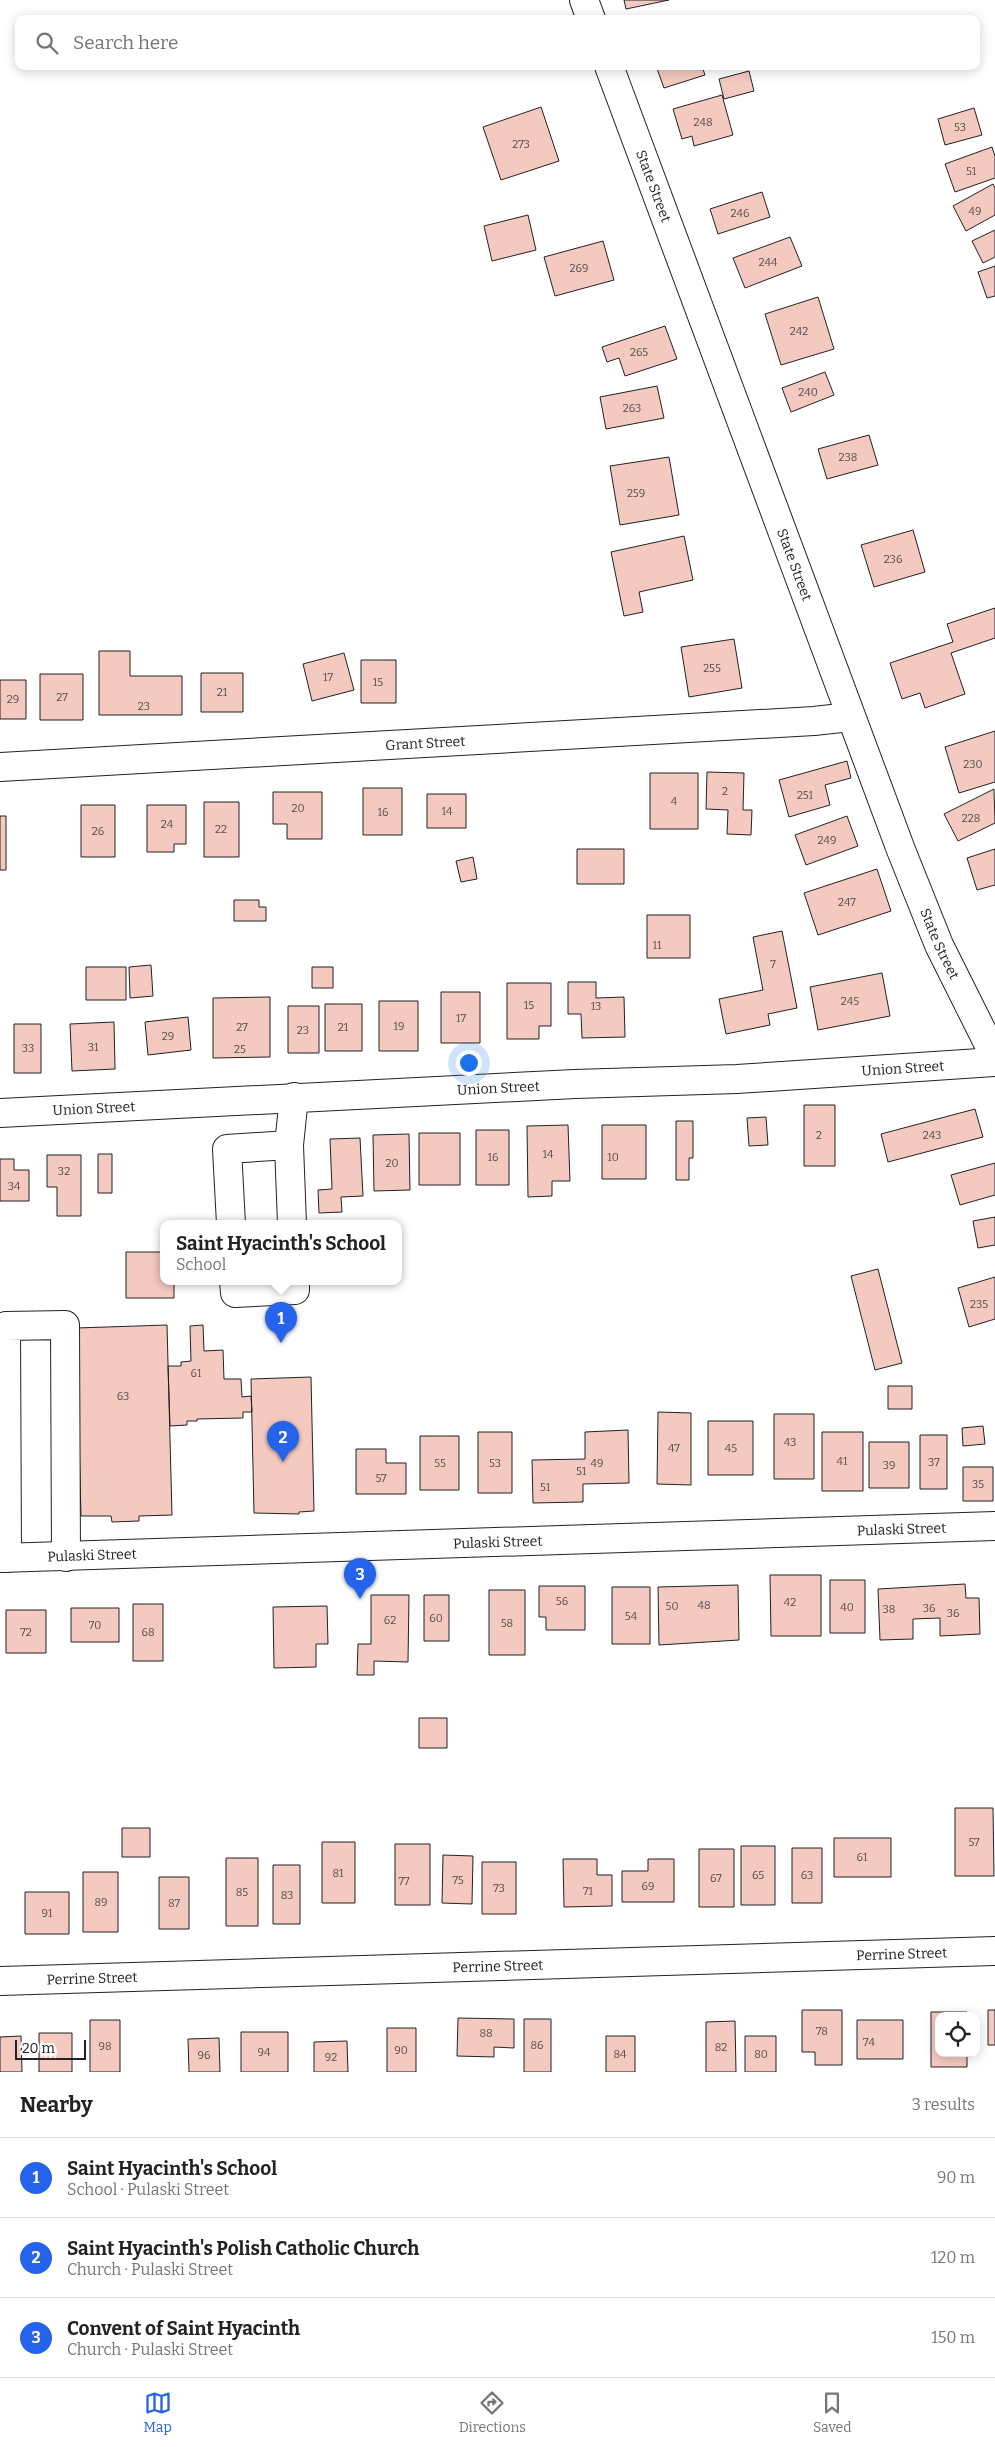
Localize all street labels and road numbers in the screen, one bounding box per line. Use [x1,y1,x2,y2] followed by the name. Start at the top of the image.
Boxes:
[632,147,675,224] street label: State Street
[773,526,816,603] street label: State Street
[385,732,466,754] street label: Grant Street
[917,906,963,982] street label: State Street
[861,1057,945,1079] street label: Union Street
[457,1077,540,1098] street label: Union Street
[52,1098,136,1119] street label: Union Street
[857,1519,946,1539] street label: Pulaski Street
[453,1532,543,1552] street label: Pulaski Street
[47,1545,137,1565] street label: Pulaski Street
[856,1944,947,1964] street label: Perrine Street
[452,1956,543,1976] street label: Perrine Street
[46,1968,138,1988] street label: Perrine Street

